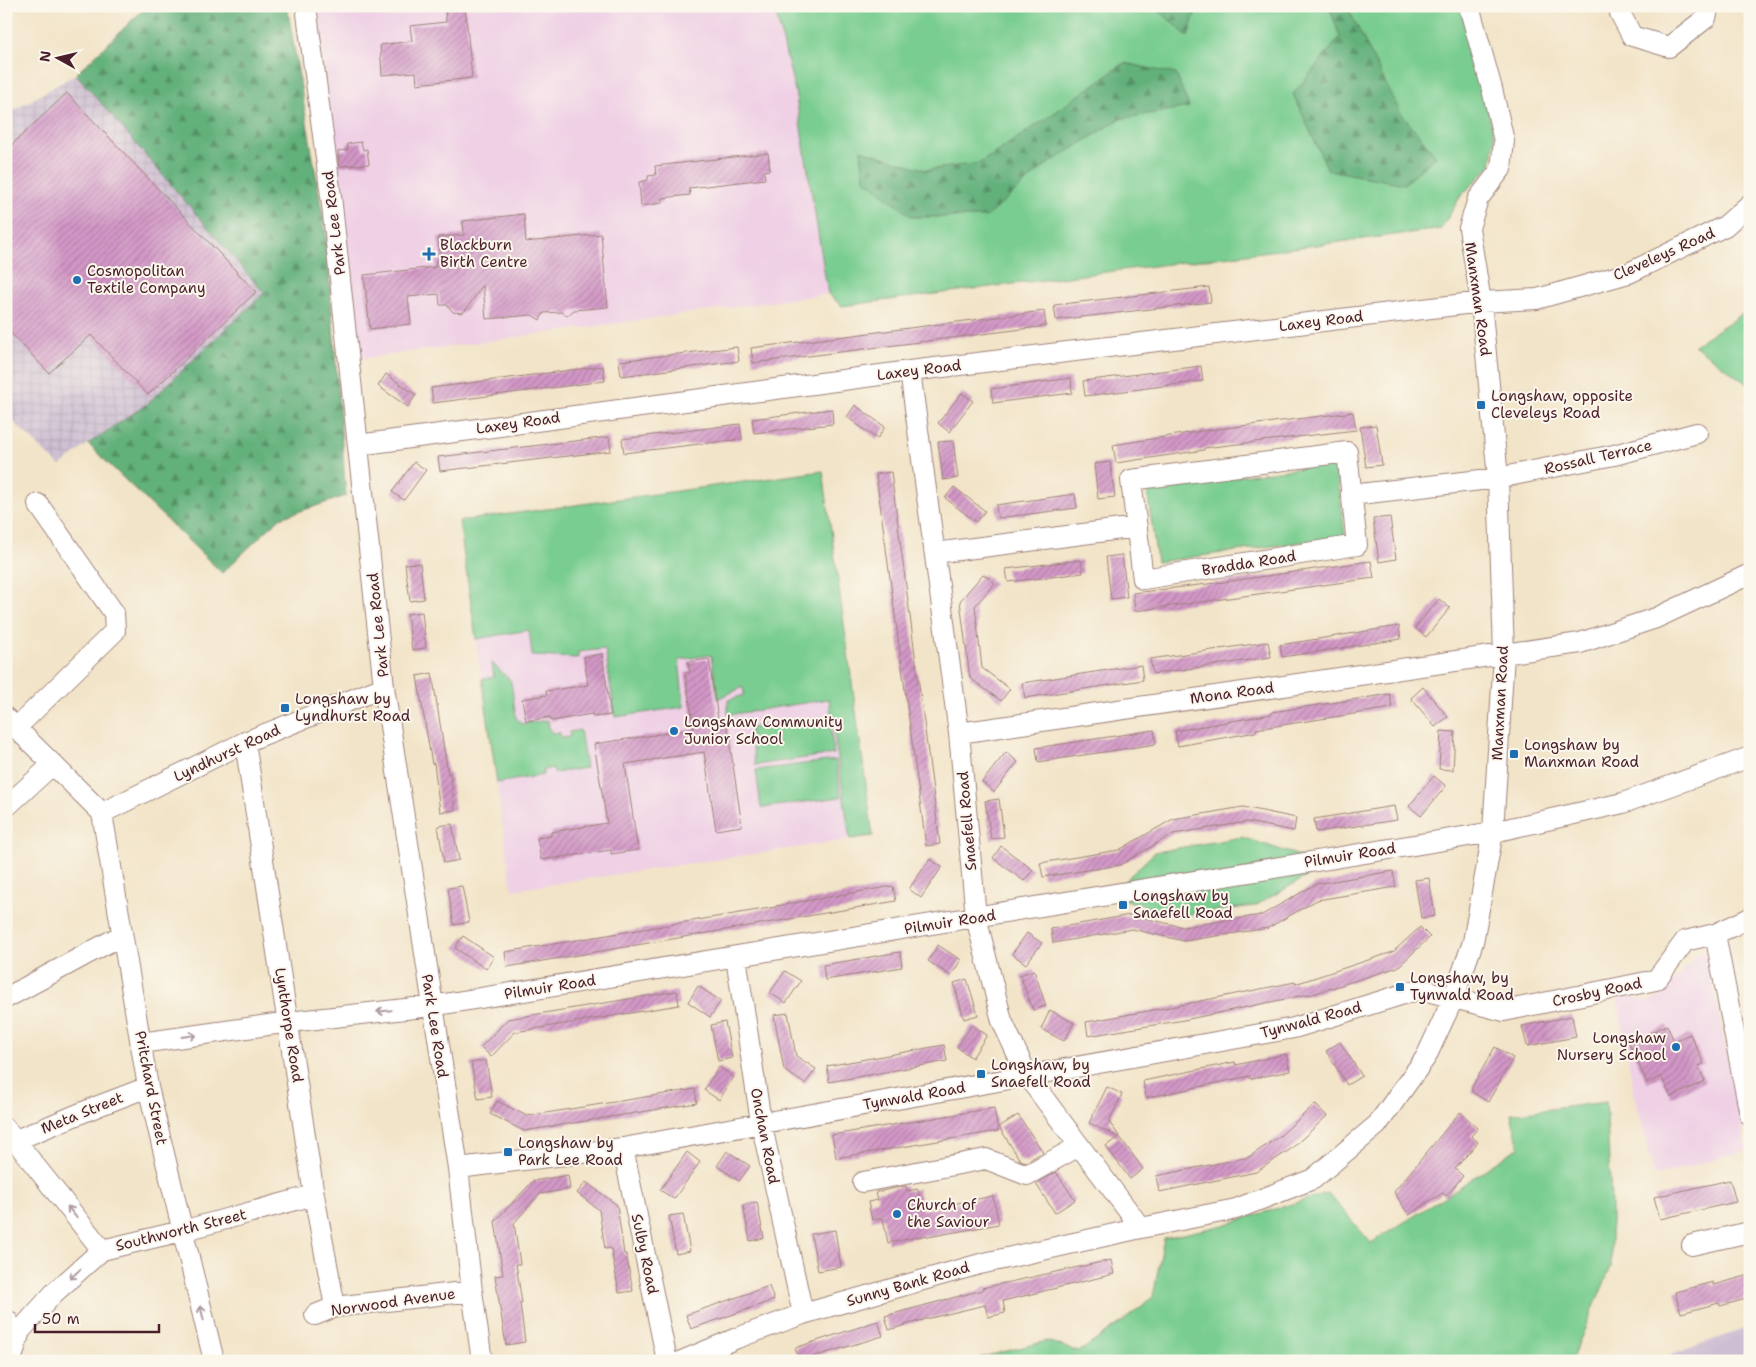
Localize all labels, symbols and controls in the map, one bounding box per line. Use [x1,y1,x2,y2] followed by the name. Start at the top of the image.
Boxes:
[32,32,82,82] north arrow
[35,49,55,63] text: N
[318,169,350,276] street label: Park Lee Road
[1610,222,1718,285] street label: Cleveleys Road
[440,235,528,272] place label: Blackburn Birth Centre
[1460,241,1496,358] street label: Manxman Road
[422,247,436,261] marker: Blackburn Birth Centre
[87,261,206,298] place label: Cosmopolitan Textile Company
[71,274,83,286] marker: Cosmopolitan Textile Company
[1278,306,1365,336] street label: Laxey Road
[876,355,963,385] street label: Laxey Road
[1491,386,1633,423] place label: Longshaw, opposite Cleveleys Road
[1475,399,1487,411] marker: Longshaw, opposite Cleveleys Road
[475,407,562,439] street label: Laxey Road
[1542,435,1654,479] street label: Rossall Terrace
[1200,546,1298,580] street label: Bradda Road
[363,571,393,678] street label: Park Lee Road
[1487,645,1513,761] street label: Manxman Road
[1189,677,1276,709] street label: Mona Road
[295,689,411,726] place label: Longshaw by Lyndhurst Road
[279,702,291,714] marker: Longshaw by Lyndhurst Road
[684,712,843,749] place label: Longshaw Community Junior School
[170,719,284,786] street label: Lyndhurst Road
[668,725,680,737] marker: Longshaw Community Junior School
[1524,735,1639,772] place label: Longshaw by Manxman Road
[1508,748,1520,760] marker: Longshaw by Manxman Road
[953,770,981,872] street label: Snaefell Road
[1303,838,1398,872] street label: Pilmuir Road
[1133,886,1233,923] place label: Longshaw by Snaefell Road
[1117,899,1129,911] marker: Longshaw by Snaefell Road
[903,905,998,939] street label: Pilmuir Road
[270,966,308,1084] street label: Lynthorpe Road
[1410,968,1514,1005] place label: Longshaw, by Tynwald Road
[503,970,598,1004] street label: Pilmuir Road
[417,973,453,1080] street label: Park Lee Road
[1550,973,1644,1011] street label: Crosby Road
[1394,981,1406,993] marker: Longshaw, by Tynwald Road
[1258,997,1364,1043] street label: Tynwald Road
[376,1006,392,1016] one-way arrow
[1557,1028,1666,1065] place label: Longshaw Nursery School
[130,1029,172,1147] street label: Pritchard Street
[181,1031,197,1041] one-way arrow
[1670,1041,1682,1053] marker: Longshaw Nursery School
[991,1055,1091,1092] place label: Longshaw, by Snaefell Road
[975,1068,987,1080] marker: Longshaw, by Snaefell Road
[861,1077,967,1115] street label: Tynwald Road
[746,1086,784,1186] street label: Onchan Road
[38,1087,126,1139] street label: Meta Street
[518,1133,623,1170] place label: Longshaw by Park Lee Road
[502,1146,514,1158] marker: Longshaw by Park Lee Road
[907,1195,990,1232] place label: Church of the Saviour
[113,1204,249,1256] street label: Southworth Street
[66,1205,77,1218] one-way arrow
[891,1208,903,1220] marker: Church of the Saviour
[627,1212,663,1296] street label: Sulby Road
[844,1257,972,1311] street label: Sunny Bank Road
[69,1268,82,1280] one-way arrow
[329,1283,457,1321] street label: Norwood Avenue
[35,1302,159,1334] scale bar
[197,1306,206,1322] one-way arrow
[42,1309,80,1329] text: 50 m

